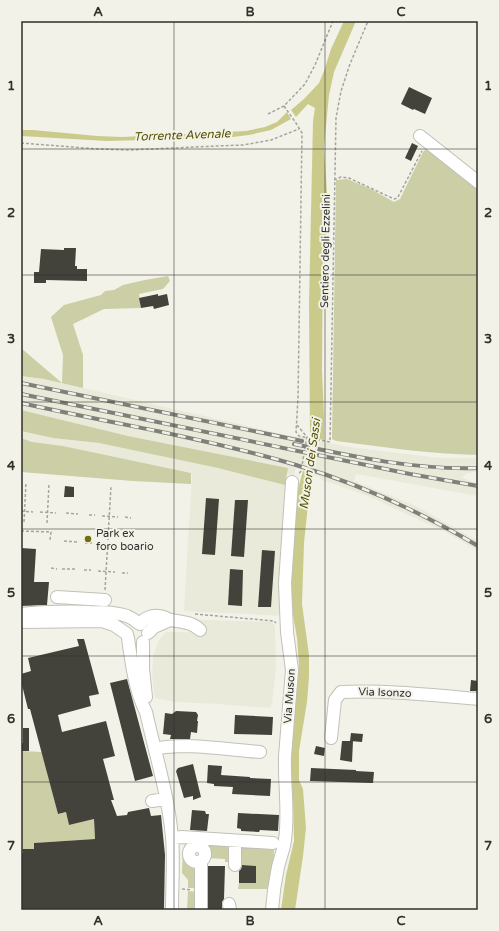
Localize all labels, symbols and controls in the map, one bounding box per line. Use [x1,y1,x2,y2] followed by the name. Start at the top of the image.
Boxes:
[93,4,103,20] text: A
[245,4,255,20] text: B
[396,4,406,20] text: C
[7,78,15,94] text: 1
[484,78,492,94] text: 1
[133,126,232,144] water label: Torrente Avenale
[318,194,333,308] street label: Sentiero degli Ezzelini
[7,205,15,221] text: 2
[484,205,492,221] text: 2
[7,331,15,347] text: 3
[484,331,492,347] text: 3
[297,416,324,510] water label: Muson dei Sassi
[7,458,16,474] text: 4
[484,458,493,474] text: 4
[96,527,154,553] place label: Park ex foro boario
[83,534,93,544] marker: Park ex foro boario
[7,585,15,601] text: 5
[484,585,492,601] text: 5
[281,668,298,724] street label: Via Muson
[358,685,412,700] street label: Via Isonzo
[7,711,15,727] text: 6
[484,711,492,727] text: 6
[7,838,15,854] text: 7
[484,838,492,854] text: 7
[93,913,103,929] text: A
[245,913,255,929] text: B
[396,913,406,929] text: C

